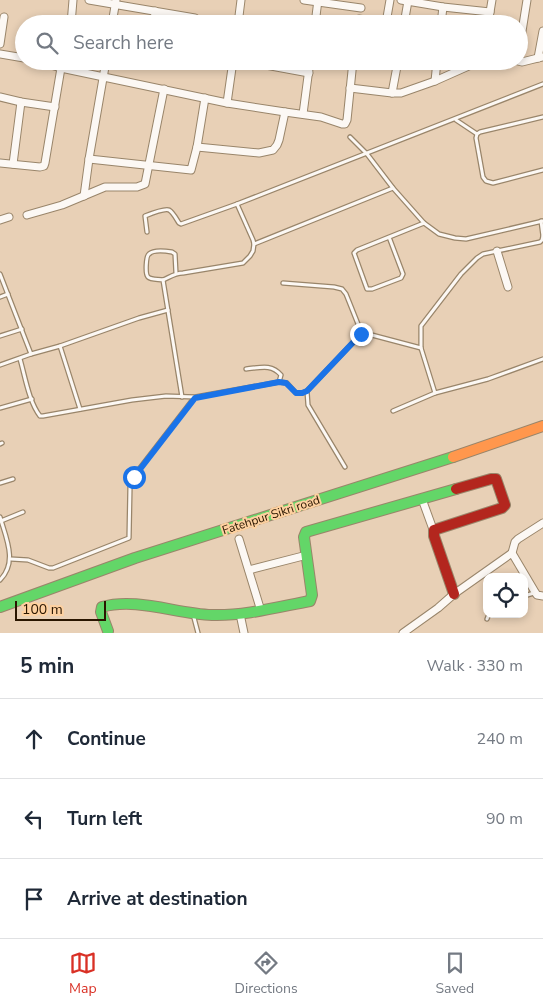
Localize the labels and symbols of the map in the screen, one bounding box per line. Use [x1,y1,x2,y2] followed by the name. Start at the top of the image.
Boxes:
[350,323,373,346] route end
[123,466,146,489] route start
[220,492,322,538] street label: Fatehpur Sikri road
[15,598,106,621] scale bar

